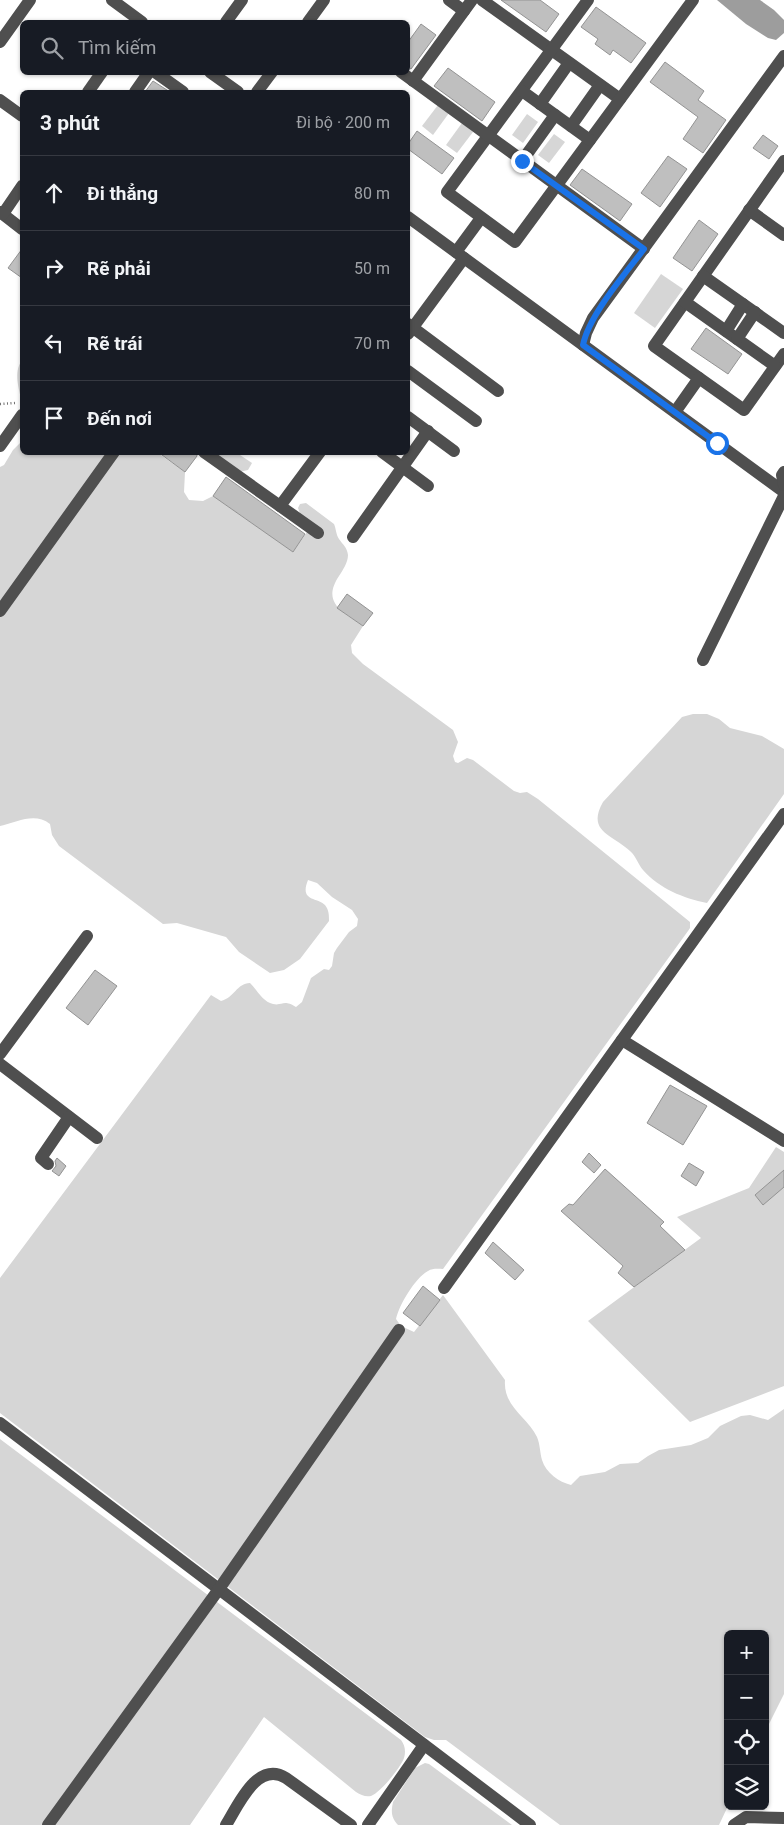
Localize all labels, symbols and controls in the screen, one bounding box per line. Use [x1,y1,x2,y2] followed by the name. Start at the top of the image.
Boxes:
[20,20,410,75] search box
[38,34,66,62] icon: search
[78,36,156,59] text: Tìm kiếm
[40,111,100,135] text: 3 phút
[296,113,390,132] text: Đi bộ · 200 m
[511,150,534,173] route end
[40,179,68,207] icon: ahead
[87,182,158,205] text: Đi thẳng
[354,184,390,203] text: 80 m
[40,254,68,282] icon: right
[87,257,151,280] text: Rẽ phải
[354,259,390,278] text: 50 m
[40,329,68,357] icon: left
[87,332,142,355] text: Rẽ trái
[354,334,390,353] text: 70 m
[40,404,68,432] icon: arrive
[87,407,152,430] text: Đến nơi
[706,432,729,455] route start
[724,1630,769,1810] map controls
[724,1630,769,1675] button: +
[724,1675,769,1720] button: −
[724,1720,769,1765] button: locate
[724,1765,769,1810] button: layers

